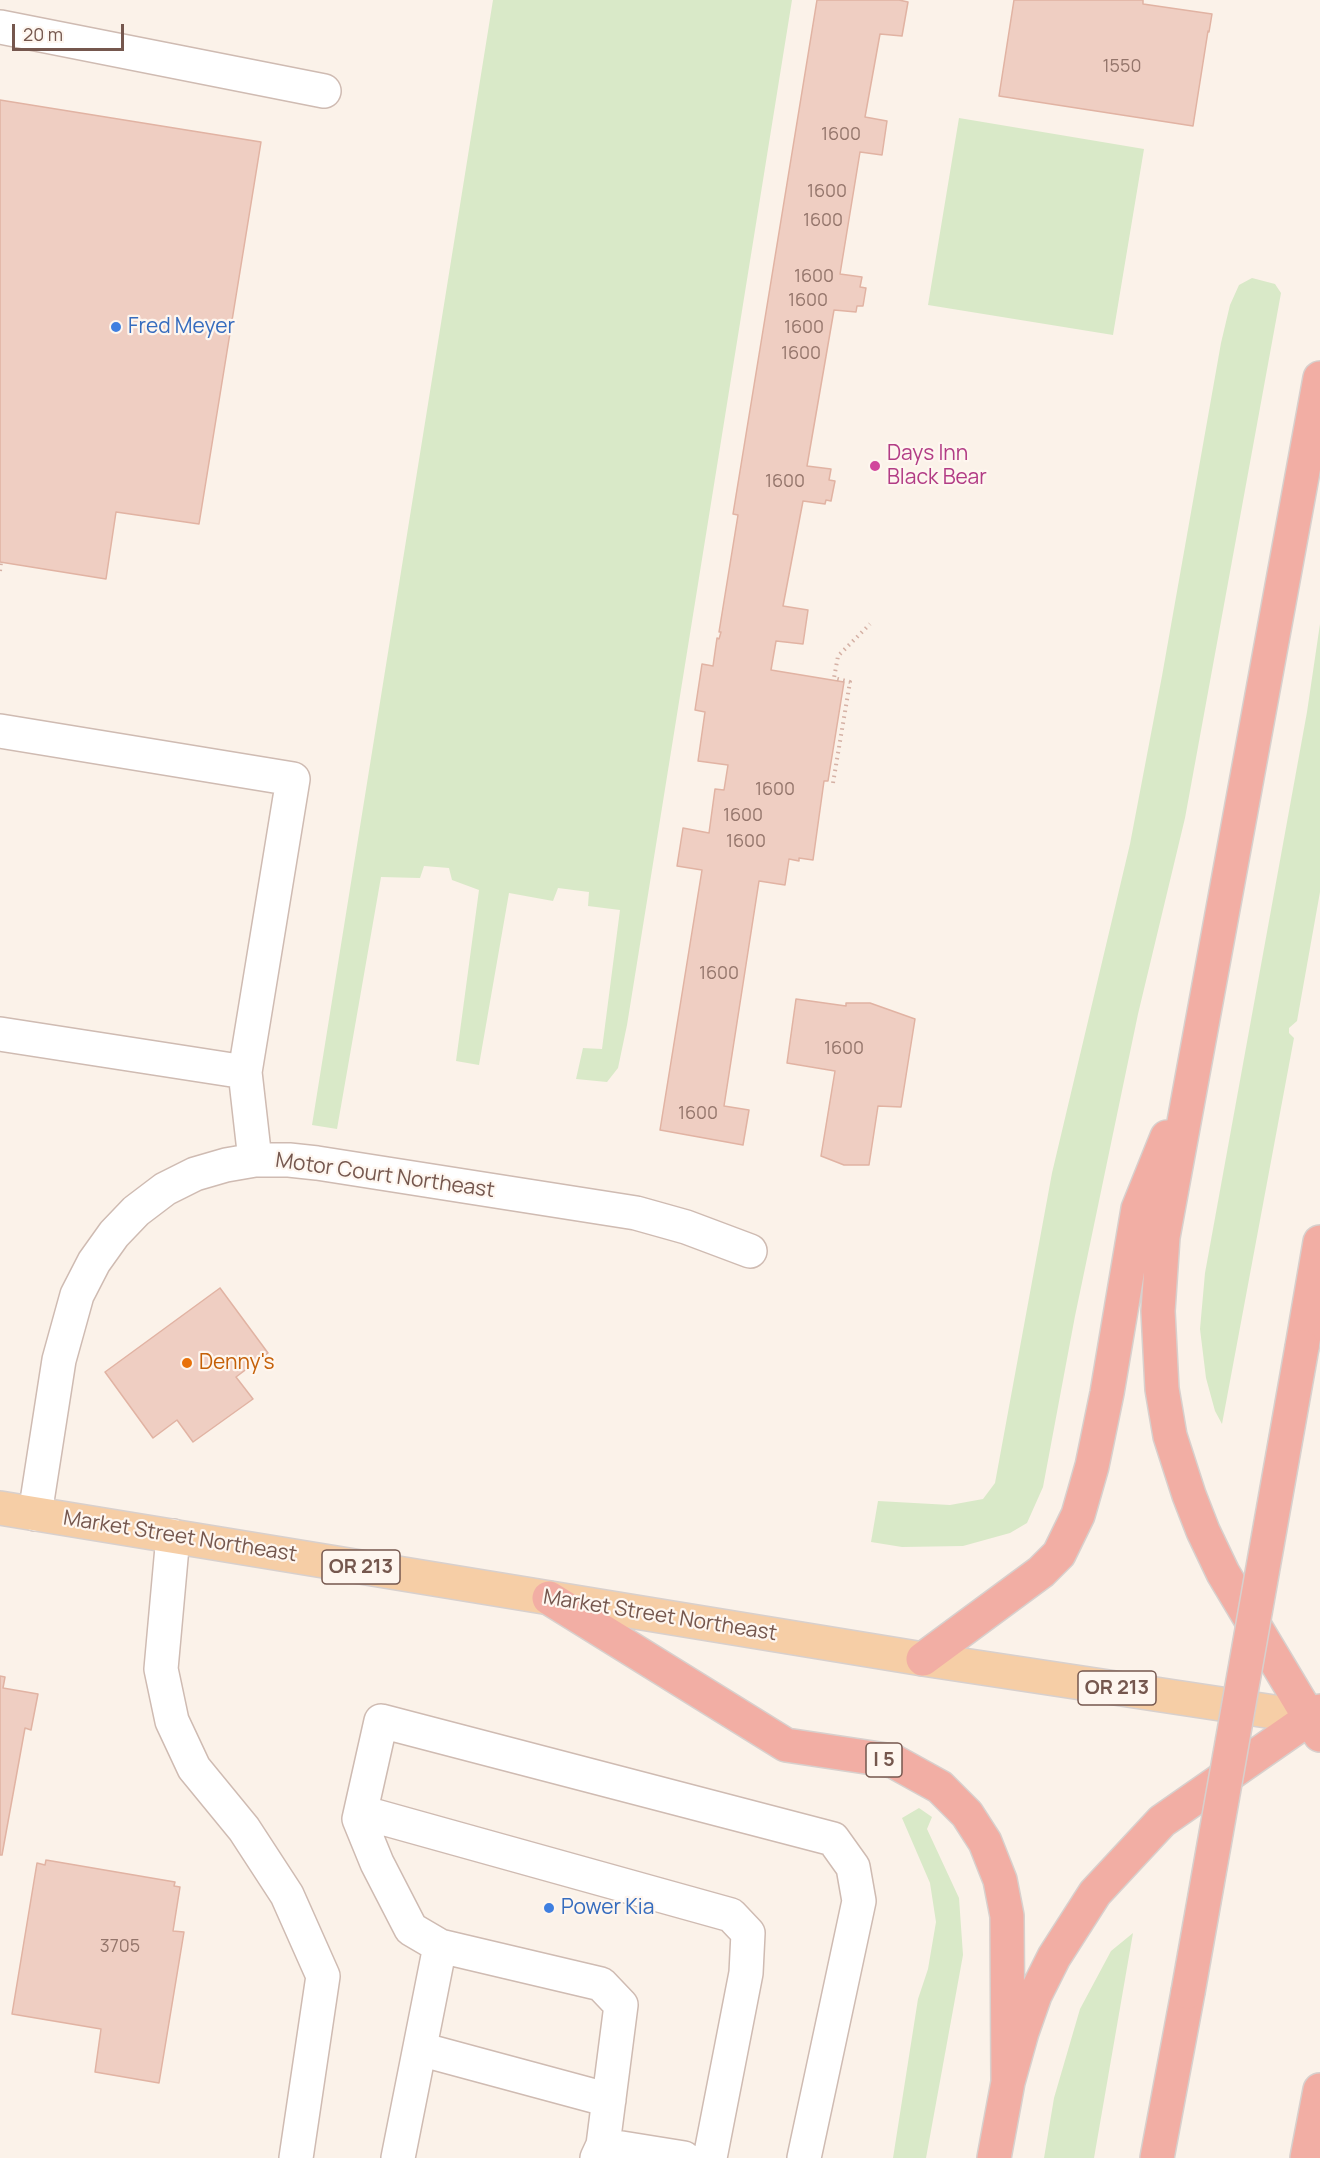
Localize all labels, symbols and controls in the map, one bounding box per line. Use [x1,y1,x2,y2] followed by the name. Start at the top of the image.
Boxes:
[15,12,128,50] scale bar
[23,22,63,46] text: 20 m
[1103,56,1141,78] house number: 1550
[821,124,861,146] house number: 1600
[807,181,847,203] house number: 1600
[803,210,843,232] house number: 1600
[794,266,834,288] house number: 1600
[788,290,828,312] house number: 1600
[128,314,235,340] place label: Fred Meyer
[784,317,824,339] house number: 1600
[109,320,123,334] marker: Fred Meyer
[781,343,821,365] house number: 1600
[887,441,987,491] place label: Days Inn Black Bear
[868,459,882,473] marker: Days Inn Black Bear
[765,471,805,493] house number: 1600
[755,779,795,801] house number: 1600
[723,805,763,827] house number: 1600
[726,831,766,853] house number: 1600
[699,963,739,985] house number: 1600
[824,1038,864,1060] house number: 1600
[678,1103,718,1125] house number: 1600
[274,1148,496,1204] street label: Motor Court Northeast
[199,1350,274,1376] place label: Denny's
[180,1356,194,1370] marker: Denny's
[61,1506,299,1568] street label: Market Street Northeast
[322,1550,400,1584] road number: OR 213
[541,1585,779,1647] street label: Market Street Northeast
[1078,1671,1156,1705] road number: OR 213
[866,1743,902,1777] road number: I 5
[561,1895,654,1921] place label: Power Kia
[542,1901,556,1915] marker: Power Kia
[100,1936,140,1958] house number: 3705

